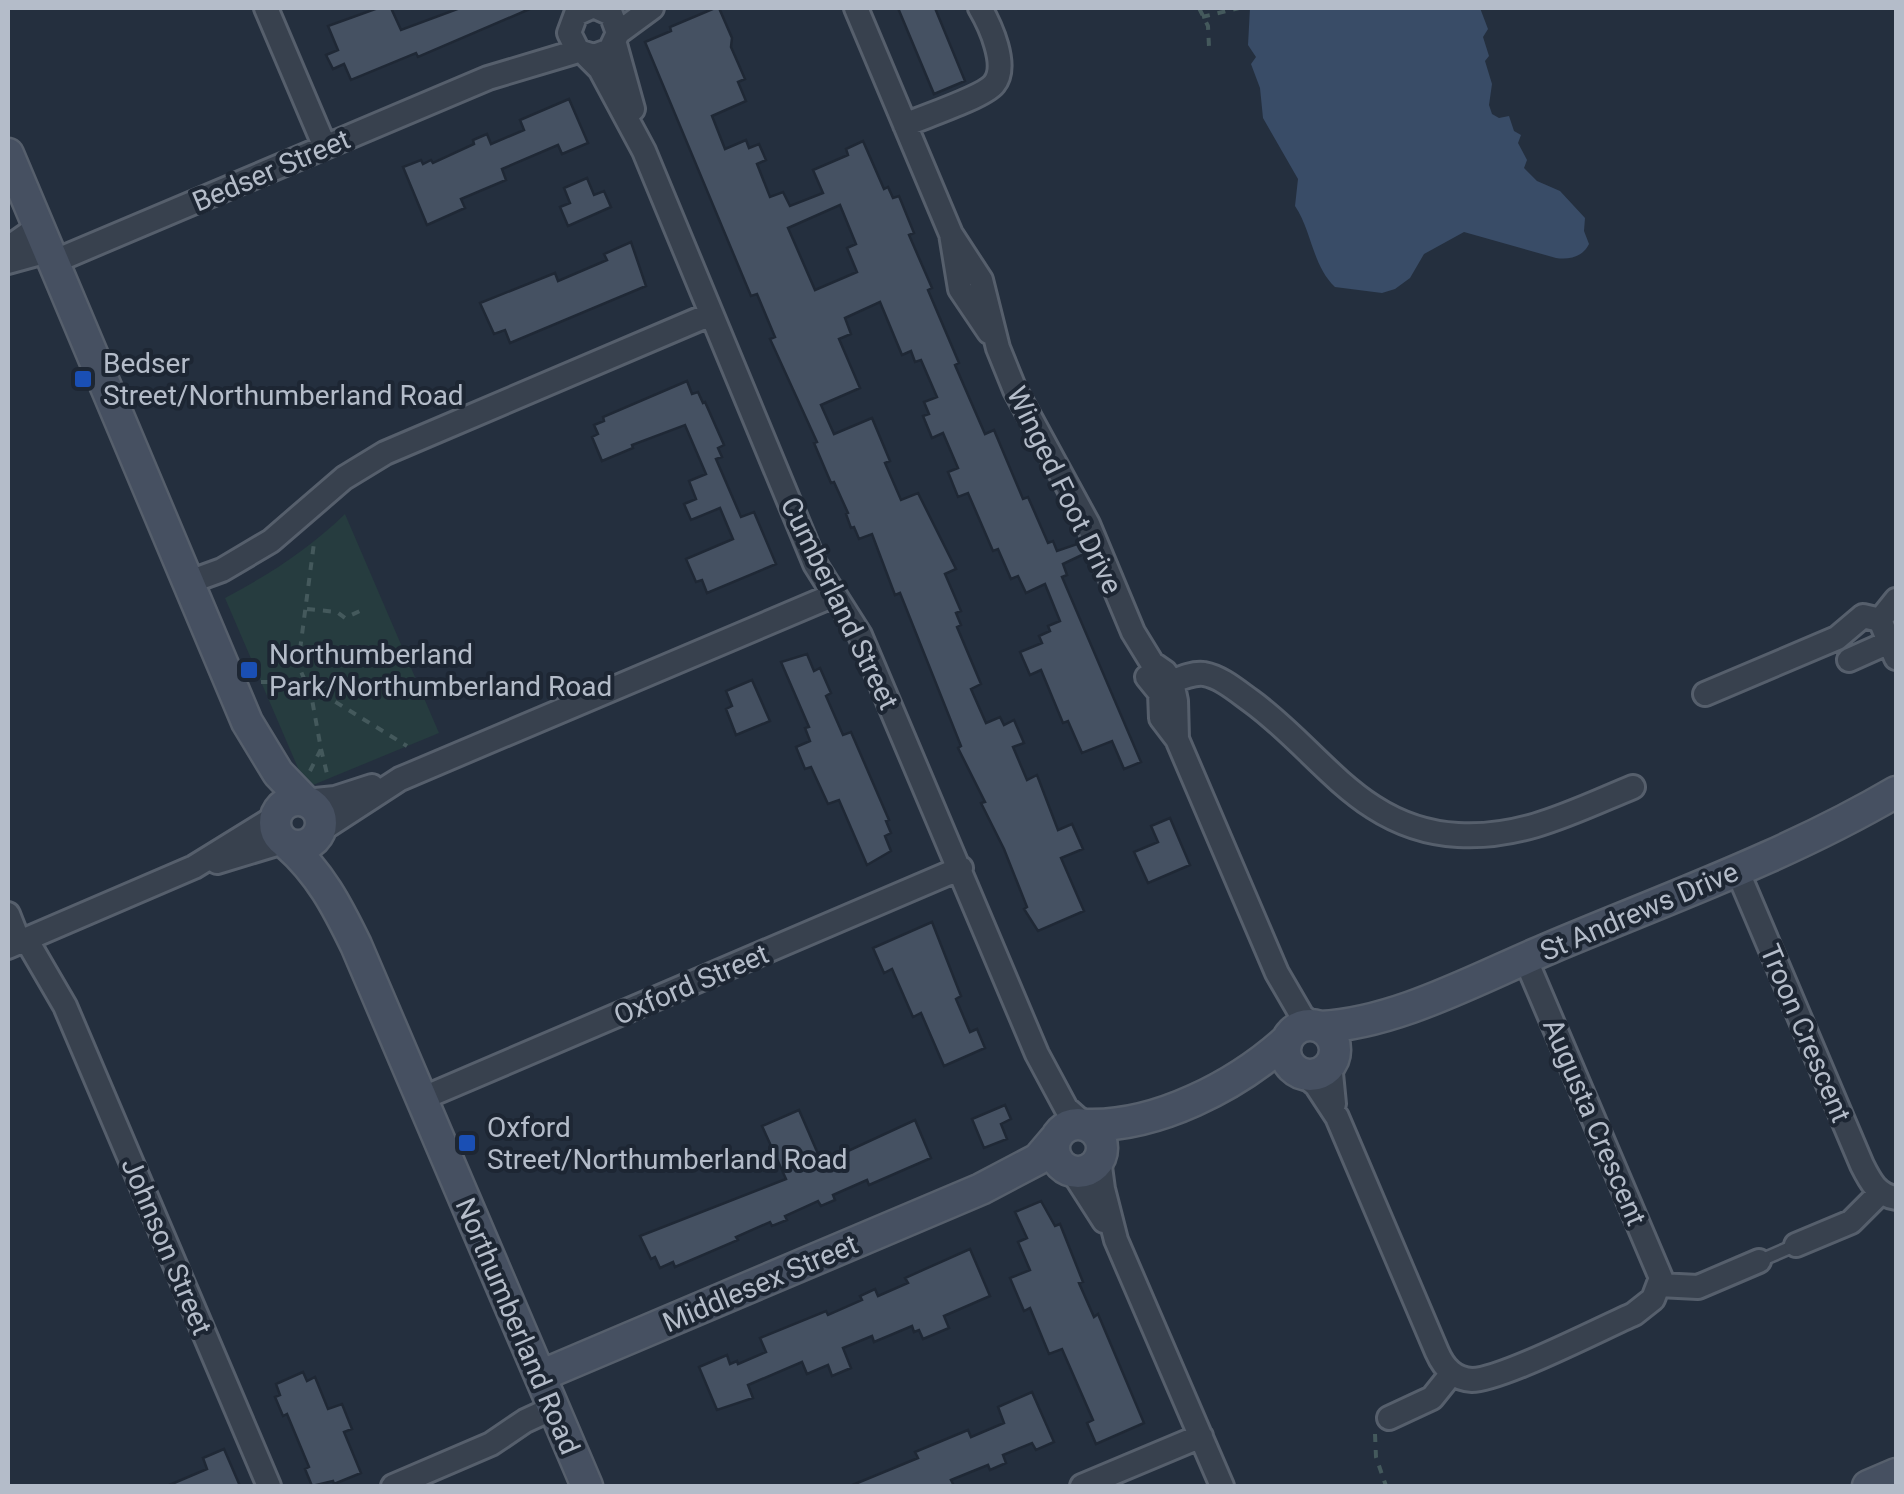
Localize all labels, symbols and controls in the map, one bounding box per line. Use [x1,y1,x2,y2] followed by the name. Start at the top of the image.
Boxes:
[188,123,355,218] street label: Bedser Street
[103,347,464,412] place label: Bedser Street/Northumberland Road
[72,368,94,390] marker: Bedser Street/Northumberland Road
[1000,381,1129,599] street label: Winged Foot Drive
[774,492,905,715] street label: Cumberland Street
[269,638,612,703] place label: Northumberland Park/Northumberland Road
[238,659,260,681] marker: Northumberland Park/Northumberland Road
[1535,855,1743,968] street label: St Andrews Drive
[609,937,773,1032] street label: Oxford Street
[1753,939,1858,1127] street label: Troon Crescent
[1536,1014,1653,1231] street label: Augusta Crescent
[487,1111,848,1176] place label: Oxford Street/Northumberland Road
[456,1132,478,1154] marker: Oxford Street/Northumberland Road
[114,1153,219,1340] street label: Johnson Street
[449,1193,586,1459] street label: Northumberland Road
[658,1228,863,1339] street label: Middlesex Street

